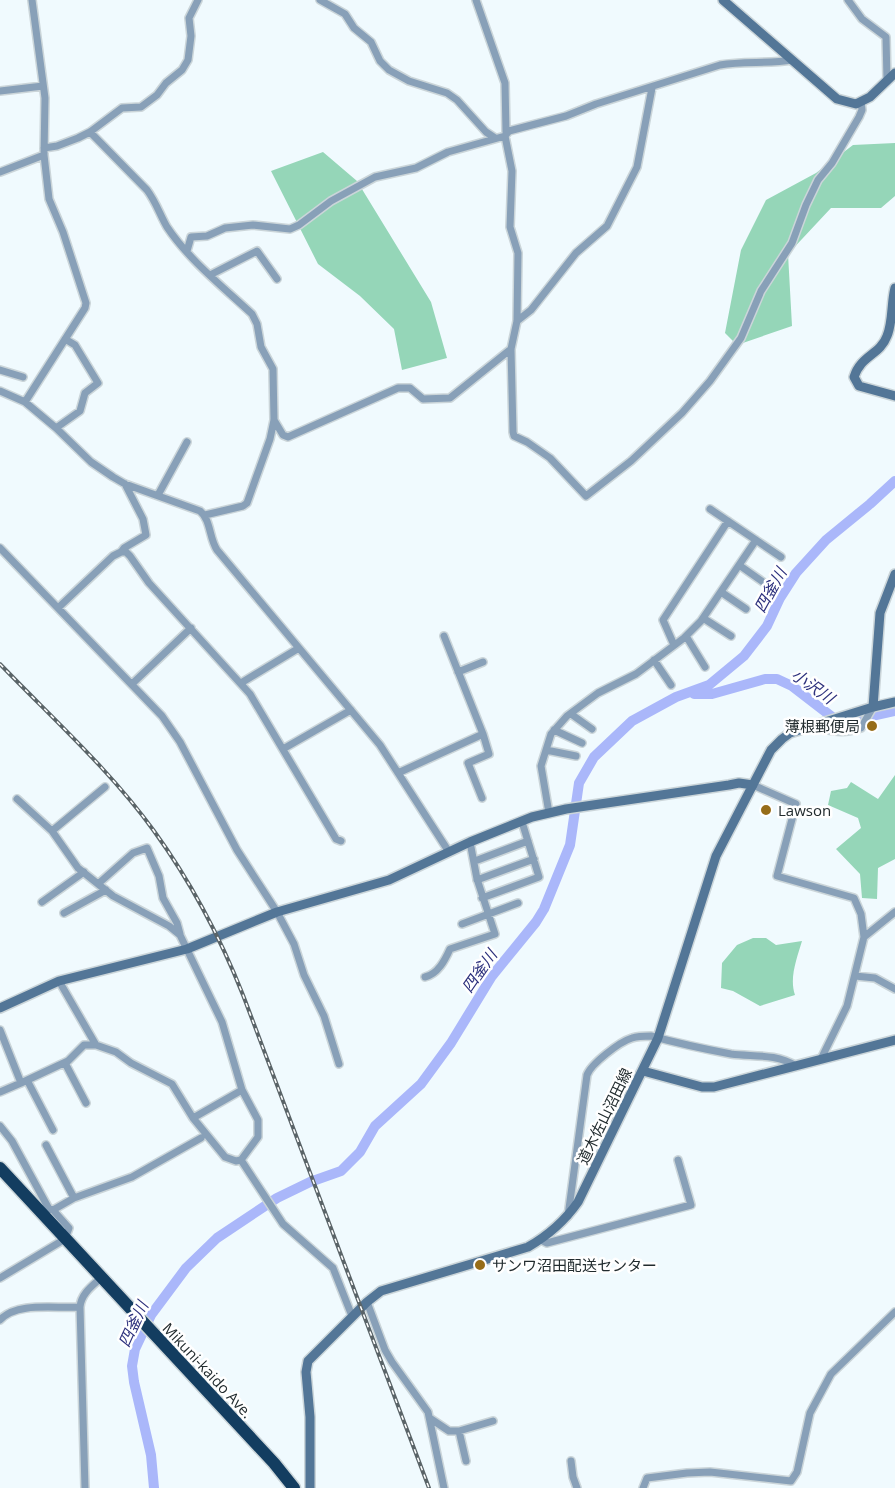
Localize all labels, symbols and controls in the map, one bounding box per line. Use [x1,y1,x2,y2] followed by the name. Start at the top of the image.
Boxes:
[749,562,792,616] water label: 四釜川
[787,663,841,710] water label: 小沢川
[785,716,860,736] place label: 薄根郵便局
[865,719,879,733] marker: 薄根郵便局
[778,800,831,820] place label: Lawson
[759,803,773,817] marker: Lawson
[456,943,503,997] water label: 四釜川
[572,1064,636,1168] street label: 道木佐山沼田線
[492,1255,657,1275] place label: サンワ沼田配送センター
[473,1258,487,1272] marker: サンワ沼田配送センター
[113,1296,154,1350] water label: 四釜川
[159,1318,257,1422] street label: Mikuni-kaido Ave.

